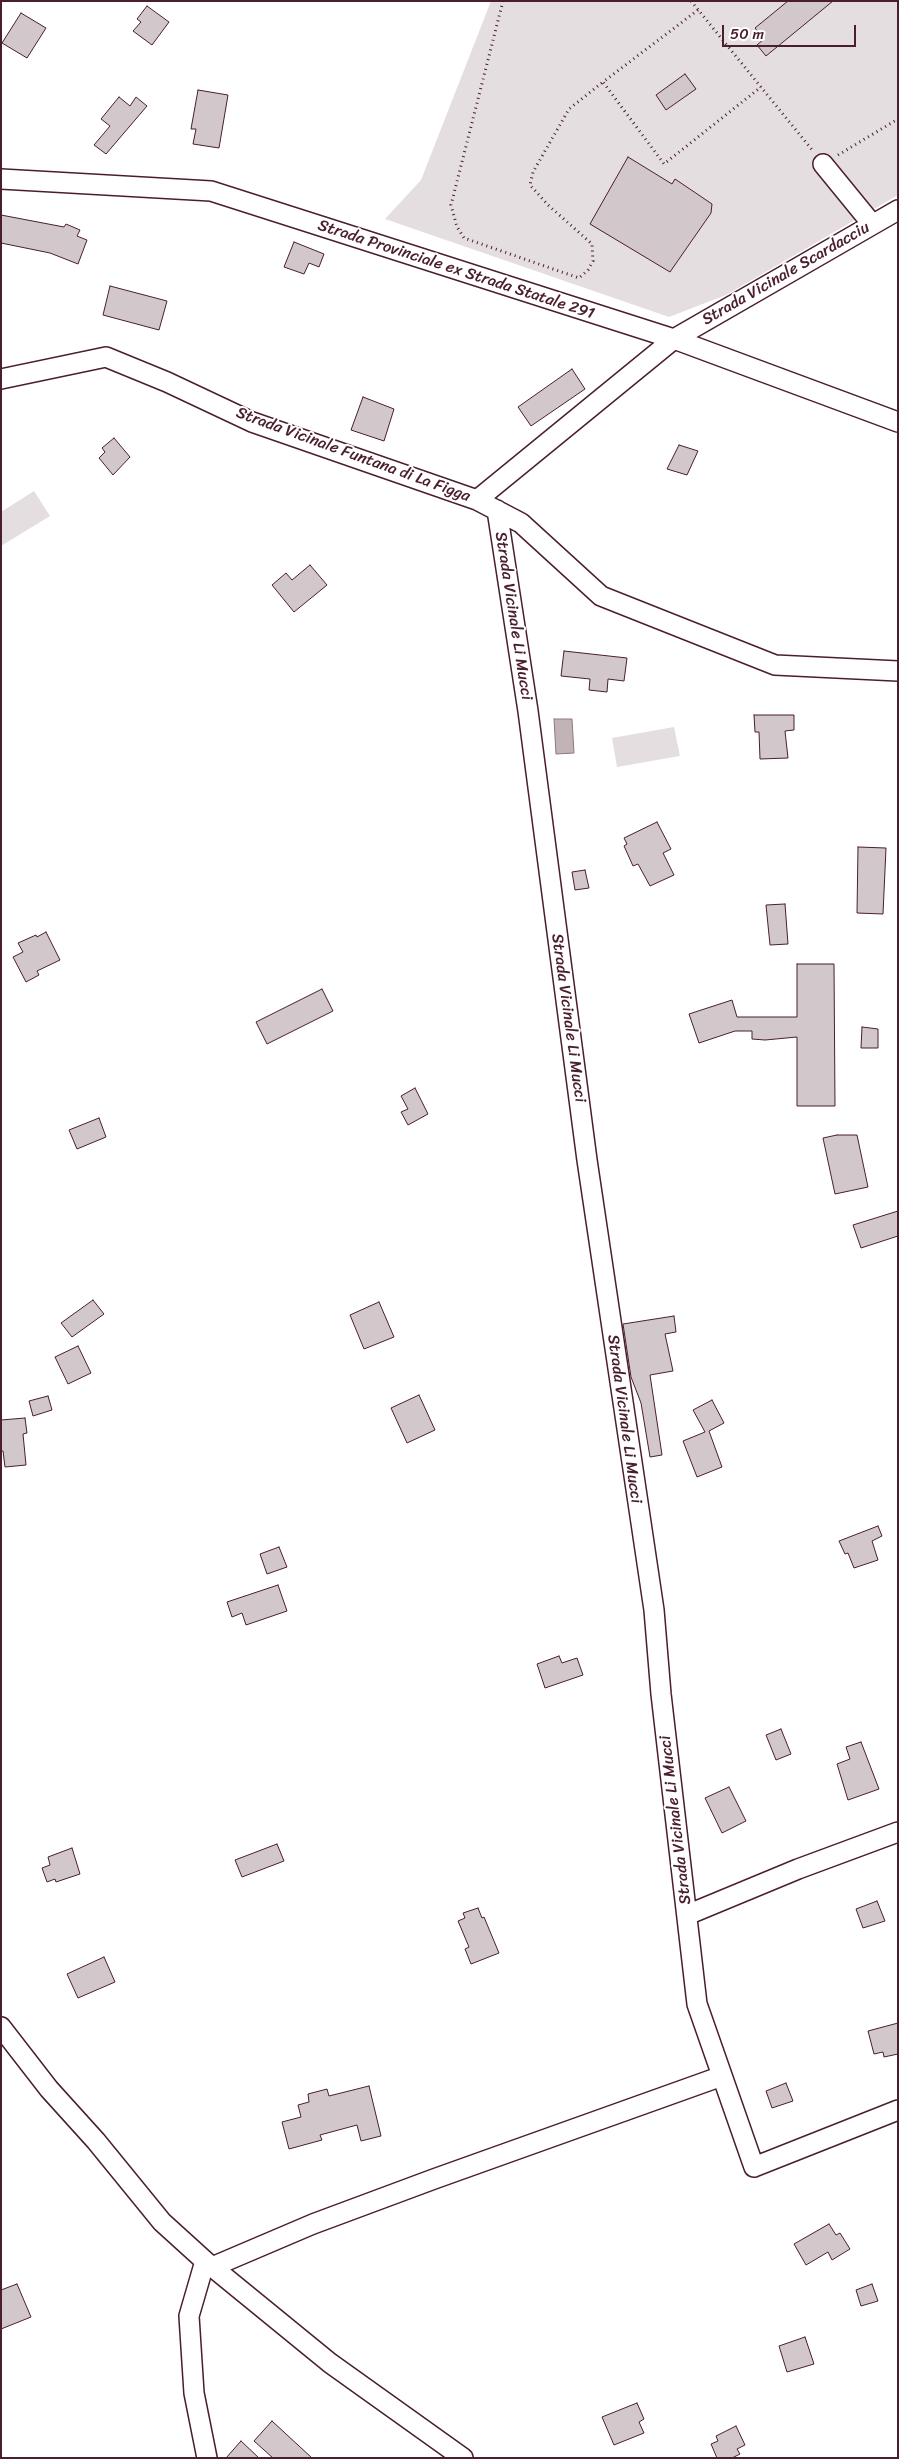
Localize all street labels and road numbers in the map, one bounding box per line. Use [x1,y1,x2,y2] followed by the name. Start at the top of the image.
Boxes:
[315,216,597,324] street label: Strada Provinciale ex Strada Statale 291
[699,218,873,330] street label: Strada Vicinale Scardacciu
[233,404,473,506] street label: Strada Vicinale Funtana di La Figga
[490,530,536,702] street label: Strada Vicinale Li Mucci
[547,932,589,1104] street label: Strada Vicinale Li Mucci
[603,1333,645,1505] street label: Strada Vicinale Li Mucci
[656,1734,696,1906] street label: Strada Vicinale Li Mucci

